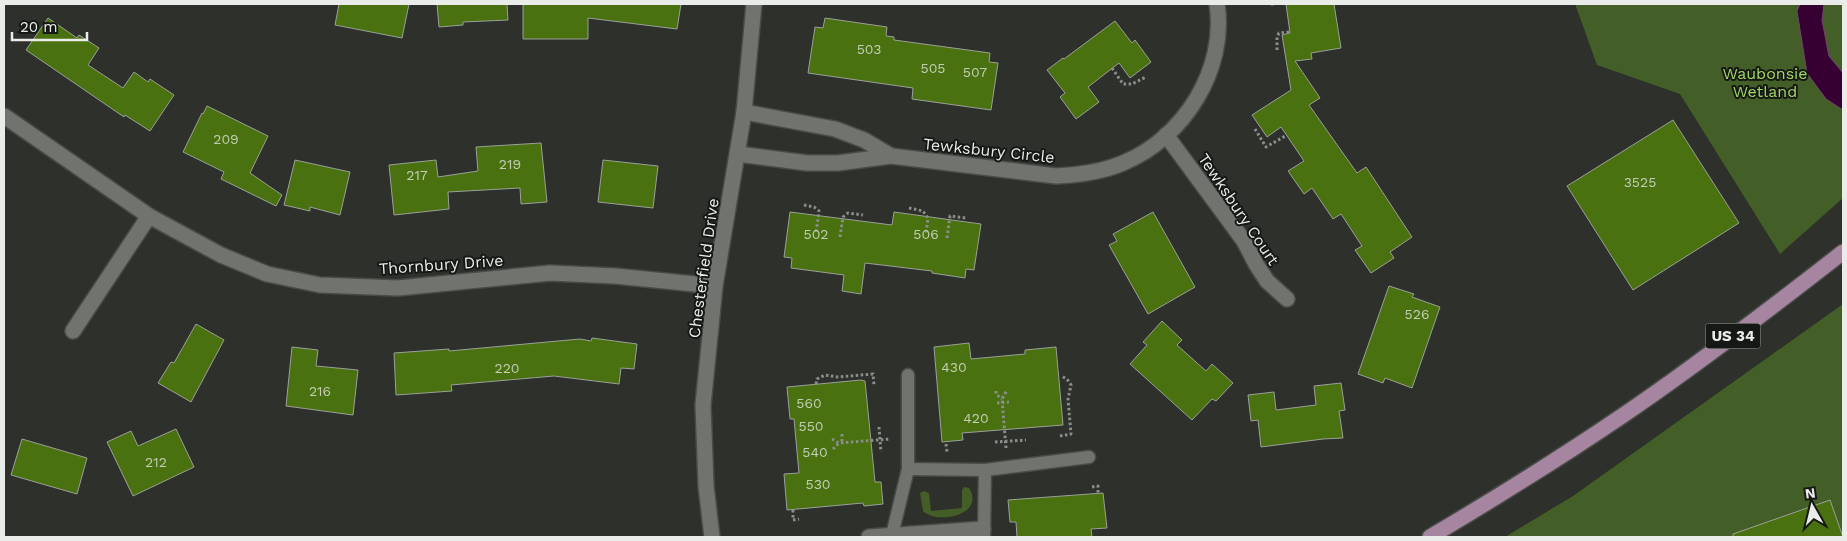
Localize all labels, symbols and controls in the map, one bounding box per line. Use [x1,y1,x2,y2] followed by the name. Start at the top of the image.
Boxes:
[12,10,88,42] scale bar
[20,18,58,36] text: 20 m
[857,41,881,57] house number: 503
[920,60,946,76] house number: 505
[963,64,987,80] house number: 507
[1722,64,1808,101] park label: Waubonsie Wetland
[213,131,239,147] house number: 209
[922,134,1056,167] street label: Tewksbury Circle
[1194,150,1283,269] street label: Tewksbury Court
[499,156,521,172] house number: 219
[406,167,428,183] house number: 217
[1624,174,1656,190] house number: 3525
[684,197,723,339] street label: Chesterfield Drive
[803,226,829,242] house number: 502
[913,226,939,242] house number: 506
[378,251,504,278] street label: Thornbury Drive
[1405,306,1429,322] house number: 526
[1706,324,1760,348] road number: US 34
[941,359,967,375] house number: 430
[494,360,520,376] house number: 220
[309,383,331,399] house number: 216
[796,395,822,411] house number: 560
[963,410,989,426] house number: 420
[798,418,824,434] house number: 550
[802,444,828,460] house number: 540
[145,454,167,470] house number: 212
[805,476,831,492] house number: 530
[1787,481,1837,531] north arrow
[1804,484,1816,502] text: N

